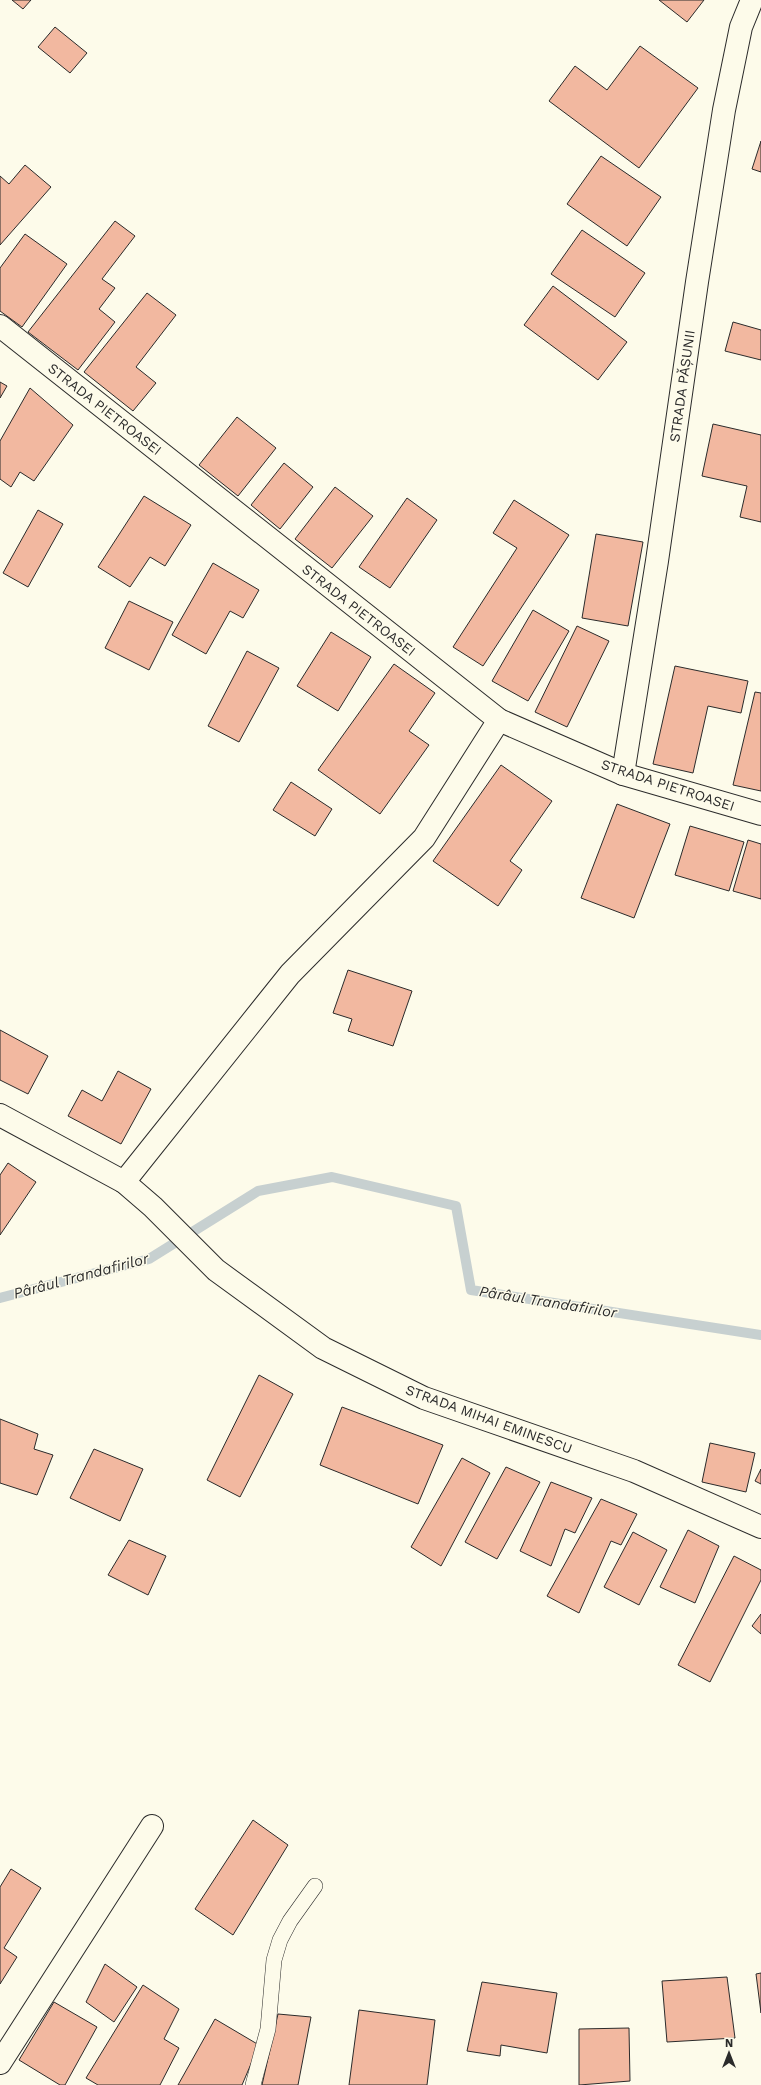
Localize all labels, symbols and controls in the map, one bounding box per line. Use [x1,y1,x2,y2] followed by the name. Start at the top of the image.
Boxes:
[666,329,699,443] street label: STRADA PĂȘUNII
[45,360,165,458] street label: STRADA PIETROASEI
[299,561,419,659] street label: STRADA PIETROASEI
[599,756,737,814] street label: STRADA PIETROASEI
[11,1249,152,1303] water label: Pârâul Trandafirilor
[478,1282,619,1322] water label: Pârâul Trandafirilor
[404,1381,574,1457] street label: STRADA MIHAI EMINESCU
[709,2033,749,2073] north arrow
[725,2037,733,2050] text: N

